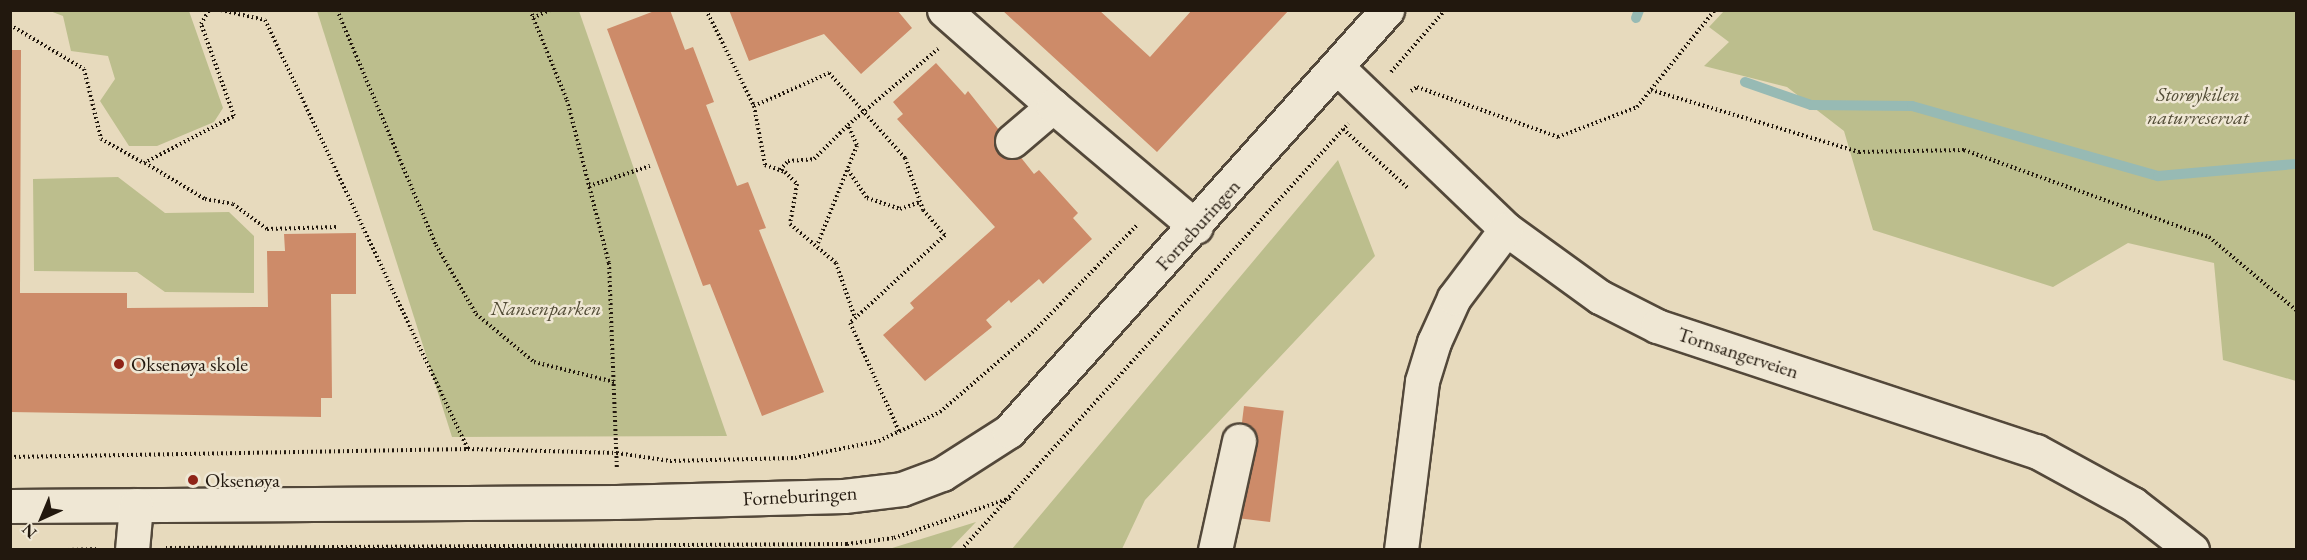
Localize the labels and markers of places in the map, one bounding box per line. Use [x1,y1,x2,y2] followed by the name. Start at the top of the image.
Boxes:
[131,352,248,376] place label: Oksenøya skole
[112,357,126,371] marker: Oksenøya skole
[205,468,280,492] place label: Oksenøya
[186,473,200,487] marker: Oksenøya

